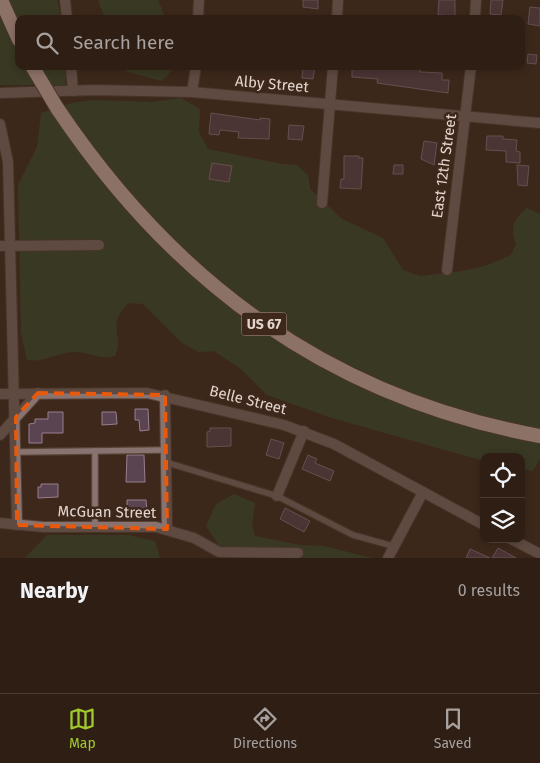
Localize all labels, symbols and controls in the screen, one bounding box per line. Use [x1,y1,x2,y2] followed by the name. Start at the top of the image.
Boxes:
[15,15,525,70] search box
[33,29,61,57] icon: search
[73,31,174,54] text: Search here
[234,72,310,96] street label: Alby Street
[428,112,460,219] street label: East 12th Street
[242,312,286,336] road number: US 67
[208,382,289,418] street label: Belle Street
[480,453,525,543] map controls
[480,453,525,498] button: locate
[480,498,525,543] button: layers
[58,502,157,522] street label: McGuan Street
[20,578,88,604] text: Nearby
[458,581,520,600] text: 0 results
[68,705,96,752] tab: Map
[233,705,297,752] tab: Directions
[434,705,472,752] tab: Saved

